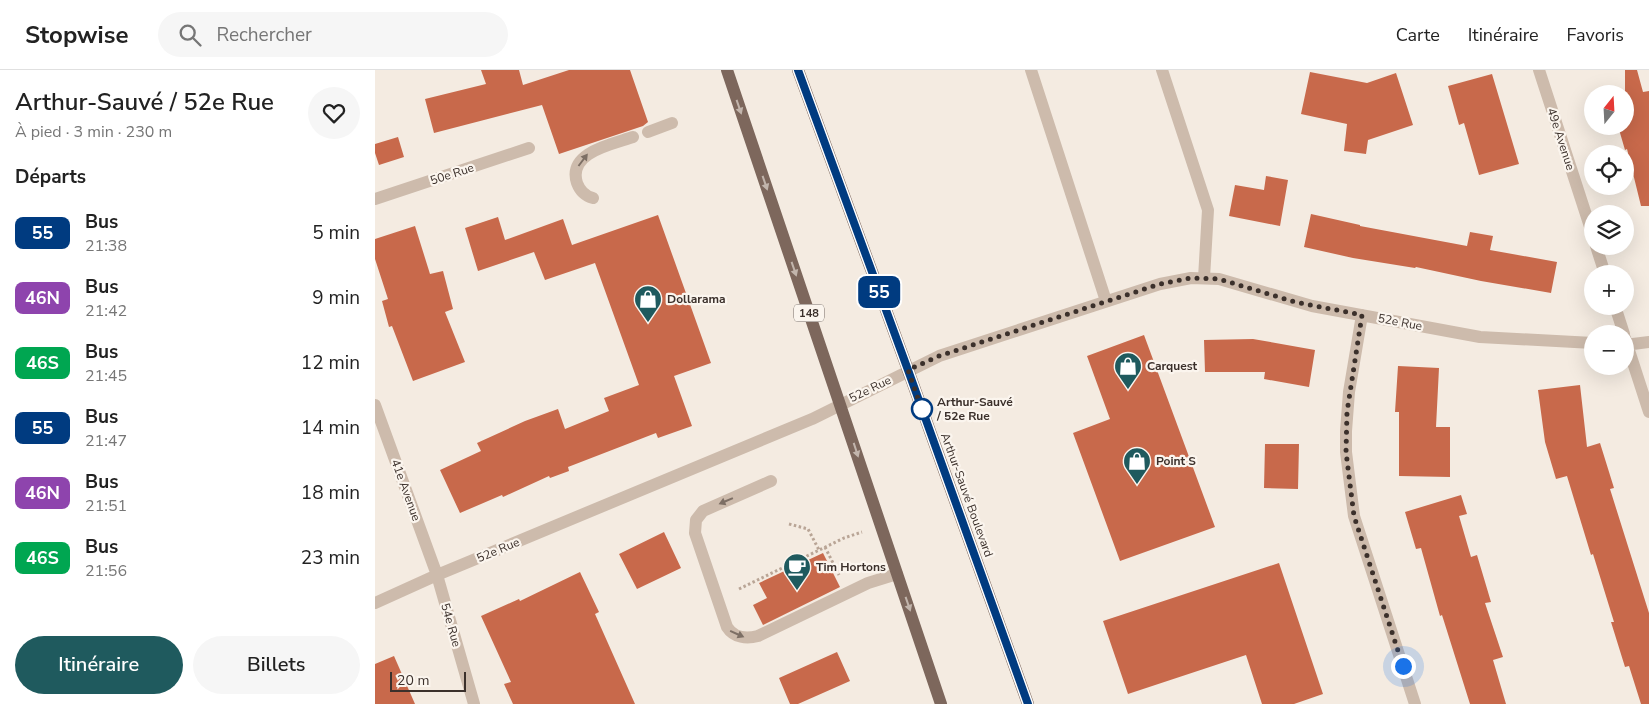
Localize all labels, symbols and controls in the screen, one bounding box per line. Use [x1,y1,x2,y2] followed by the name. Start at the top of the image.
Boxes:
[158,12,508,57] search box
[25,19,128,51] text: Stopwise
[176,21,204,49] icon: search
[216,22,312,48] text: Rechercher
[1396,23,1440,47] text: Carte
[1468,23,1539,47] text: Itinéraire
[1567,23,1624,47] text: Favoris
[1584,85,1634,135] north arrow
[1584,85,1634,375] map controls
[15,86,274,118] text: Arthur-Sauvé / 52e Rue
[308,87,360,139] button: heart
[736,100,744,115] one-way arrow
[1543,106,1579,172] street label: 49e Avenue
[15,121,172,143] text: À pied · 3 min · 230 m
[1584,145,1634,195] button: locate
[578,153,588,167] one-way arrow
[428,159,476,189] street label: 50e Rue
[15,164,86,190] text: Départs
[762,176,769,191] one-way arrow
[1584,205,1634,255] button: layers
[85,209,118,235] text: Bus
[312,220,360,246] text: 5 min
[32,221,53,245] text: 55
[85,235,127,257] text: 21:38
[790,262,798,277] one-way arrow
[1584,265,1634,315] button: +
[85,274,118,300] text: Bus
[857,276,901,308] line badge: 55
[868,280,890,304] text: 55
[633,284,663,323] shop icon: Dollarama
[312,285,360,311] text: 9 min
[25,286,60,310] text: 46N
[667,291,726,307] place label: Dollarama
[85,300,127,322] text: 21:42
[794,304,824,322] road number: 148
[1376,310,1424,334] street label: 52e Rue
[1584,325,1634,375] button: −
[85,339,118,365] text: Bus
[301,350,360,376] text: 12 min
[26,351,59,375] text: 46S
[1113,351,1143,390] shop icon: Carquest
[1147,358,1198,374] place label: Carquest
[85,365,127,387] text: 21:45
[846,372,894,406] street label: 52e Rue
[936,394,1013,424] place label: Arthur-Sauvé / 52e Rue
[911,398,933,420] marker: Arthur-Sauvé / 52e Rue
[85,404,118,430] text: Bus
[301,415,360,441] text: 14 min
[32,416,53,440] text: 55
[85,430,127,452] text: 21:47
[937,431,997,559] street label: Arthur-Sauvé Boulevard
[852,443,860,458] one-way arrow
[1122,446,1152,485] shop icon: Point S
[1156,453,1196,469] place label: Point S
[387,457,425,523] street label: 41e Avenue
[85,469,118,495] text: Bus
[301,480,360,506] text: 18 min
[25,481,60,505] text: 46N
[85,495,127,517] text: 21:51
[719,497,733,505] one-way arrow
[85,534,118,560] text: Bus
[474,534,522,566] street label: 52e Rue
[301,545,360,571] text: 23 min
[26,546,59,570] text: 46S
[782,552,812,591] cafe icon: Tim Hortons
[816,559,886,575] place label: Tim Hortons
[85,560,127,582] text: 21:56
[904,597,912,612] one-way arrow
[437,601,465,649] street label: 54e Rue
[730,631,744,639] one-way arrow
[15,636,183,694] button: Itinéraire
[193,636,360,694] button: Billets
[1391,654,1416,679] your location
[390,669,466,692] scale bar
[397,671,429,690] text: 20 m

